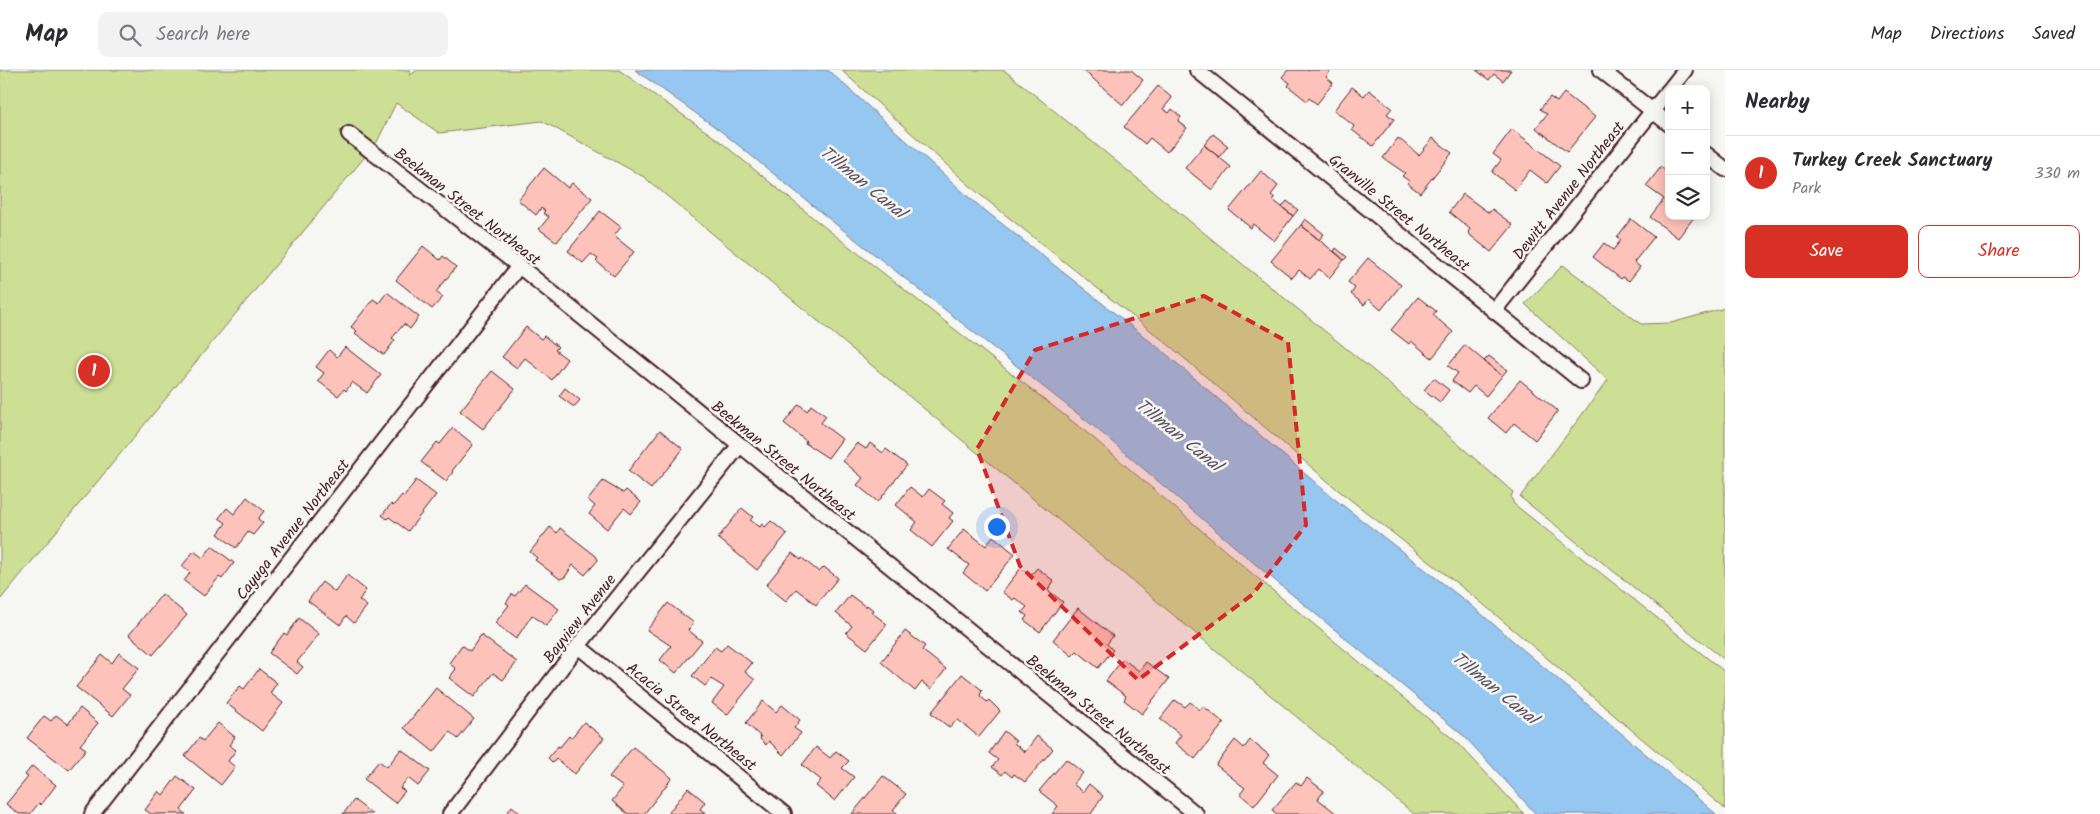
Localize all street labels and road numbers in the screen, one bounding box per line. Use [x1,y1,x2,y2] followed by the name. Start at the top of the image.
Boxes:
[1507,116,1632,266] street label: Dewitt Avenue Northeast
[388,142,546,273] street label: Beekman Street Northeast
[1323,148,1476,279] street label: Granville Street Northeast
[705,395,862,528] street label: Beekman Street Northeast
[230,453,357,606] street label: Cayuga Avenue Northeast
[537,569,623,669] street label: Bayview Avenue
[1020,649,1177,782] street label: Beekman Street Northeast
[620,656,763,778] street label: Acacia Street Northeast

